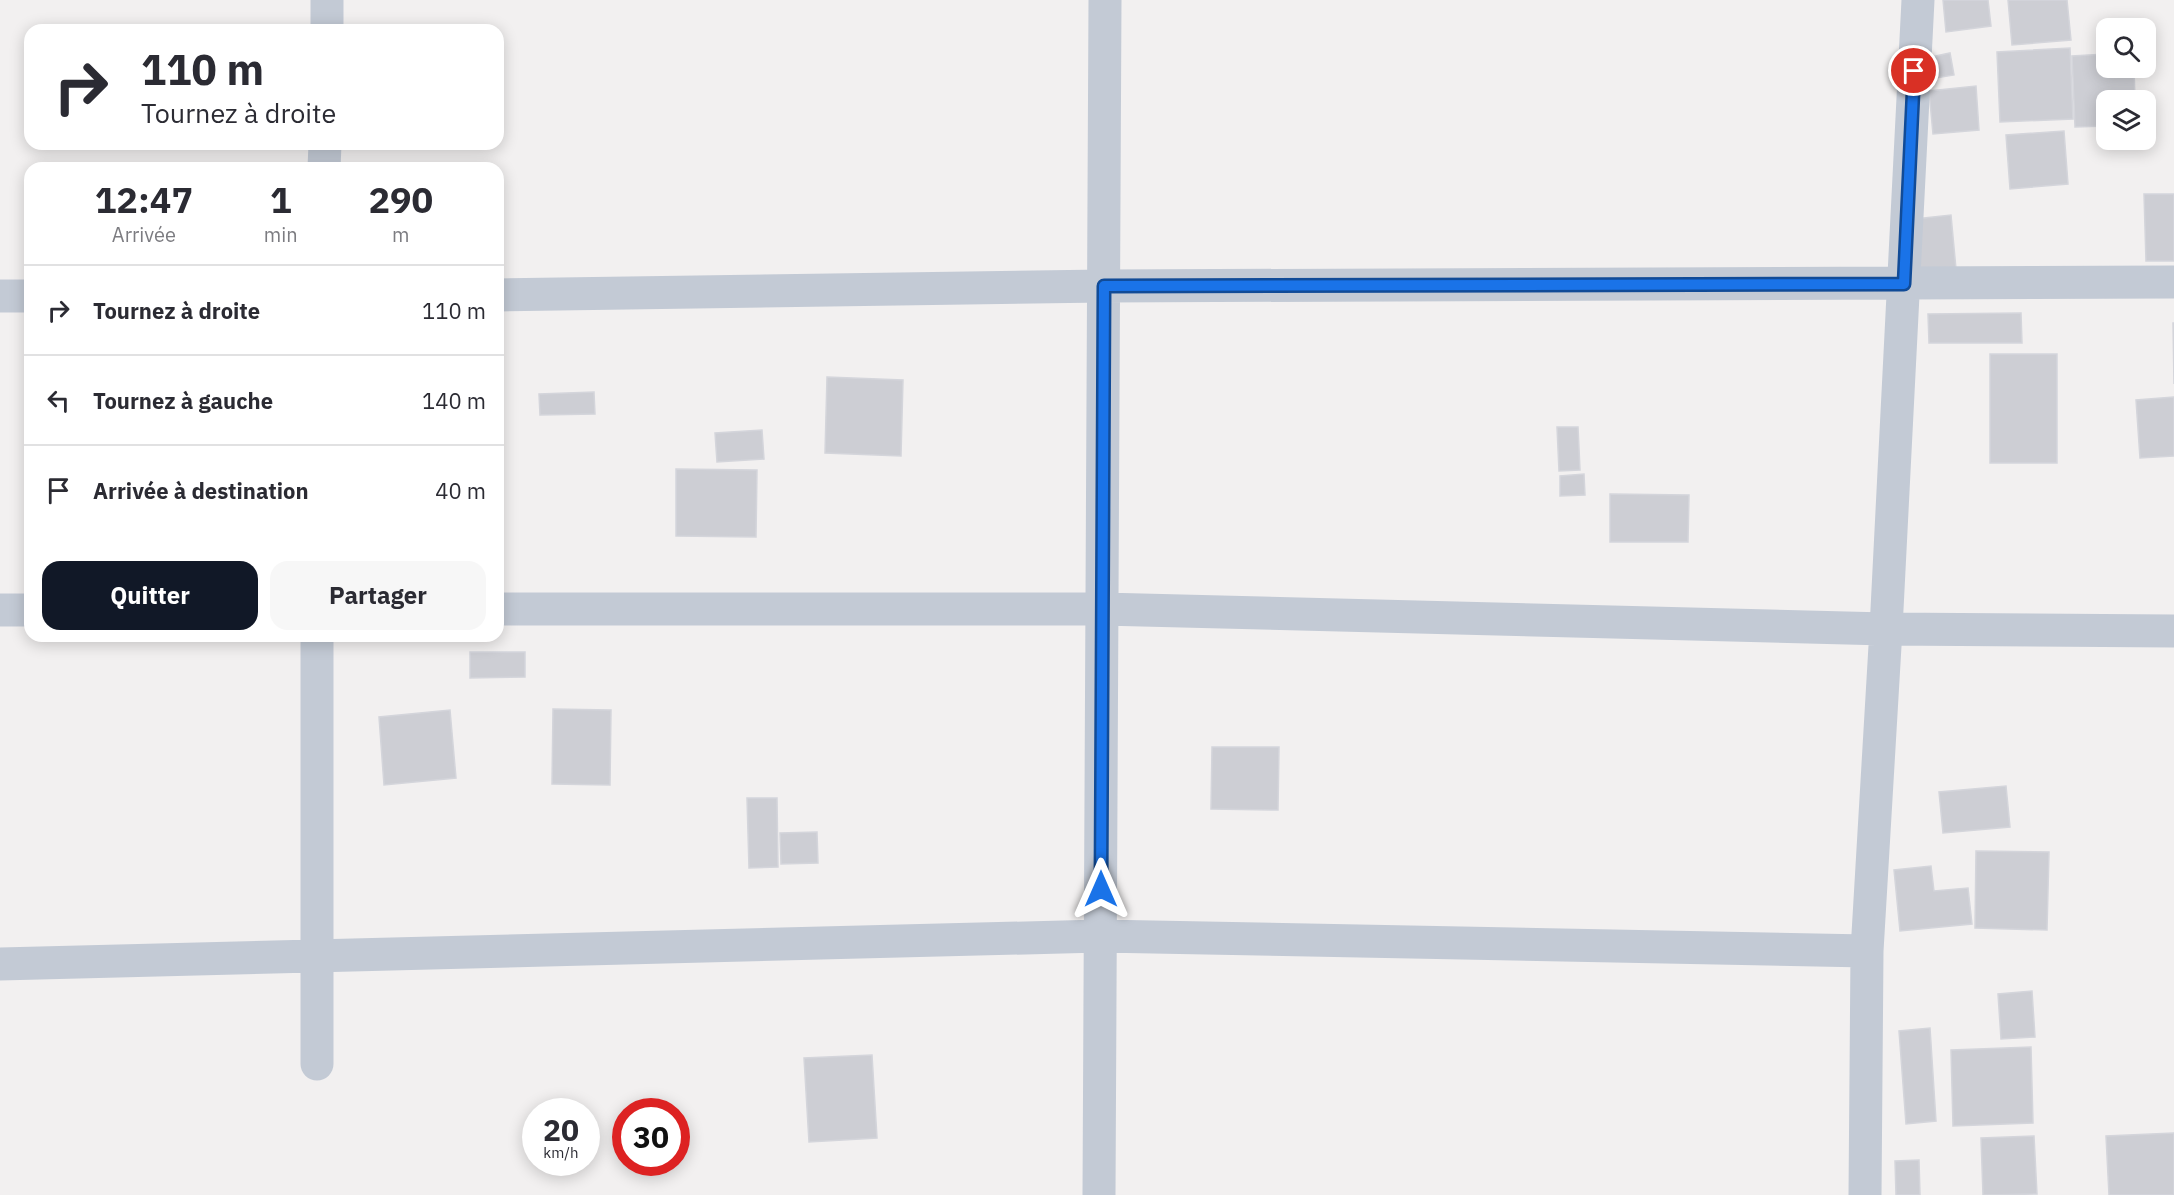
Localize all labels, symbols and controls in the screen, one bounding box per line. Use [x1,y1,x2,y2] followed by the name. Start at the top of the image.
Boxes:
[2096,18,2156,150] map controls
[2096,18,2156,78] button: search
[141,42,264,97] text: 110 m
[1888,45,1939,96] pin
[42,48,120,126] icon: right
[1897,54,1930,87] icon: arrive
[2096,90,2156,150] button: layers
[141,95,336,130] text: Tournez à droite
[95,176,193,223] text: 12:47
[270,176,292,223] text: 1
[368,176,433,223] text: 290
[112,221,176,248] text: Arrivée
[264,221,298,248] text: min
[392,221,410,248] text: m
[42,294,75,327] icon: right
[93,296,260,325] text: Tournez à droite
[422,296,486,325] text: 110 m
[42,384,75,417] icon: left
[93,386,273,415] text: Tournez à gauche
[422,386,486,415] text: 140 m
[42,474,75,507] icon: arrive
[93,476,309,505] text: Arrivée à destination
[435,476,486,505] text: 40 m
[42,561,258,630] button: Quitter
[270,561,486,630] button: Partager
[1069,857,1133,921] position arrow
[612,1098,690,1176] speed limit sign: 30
[543,1110,579,1149] text: 20
[543,1143,579,1162] text: km/h

